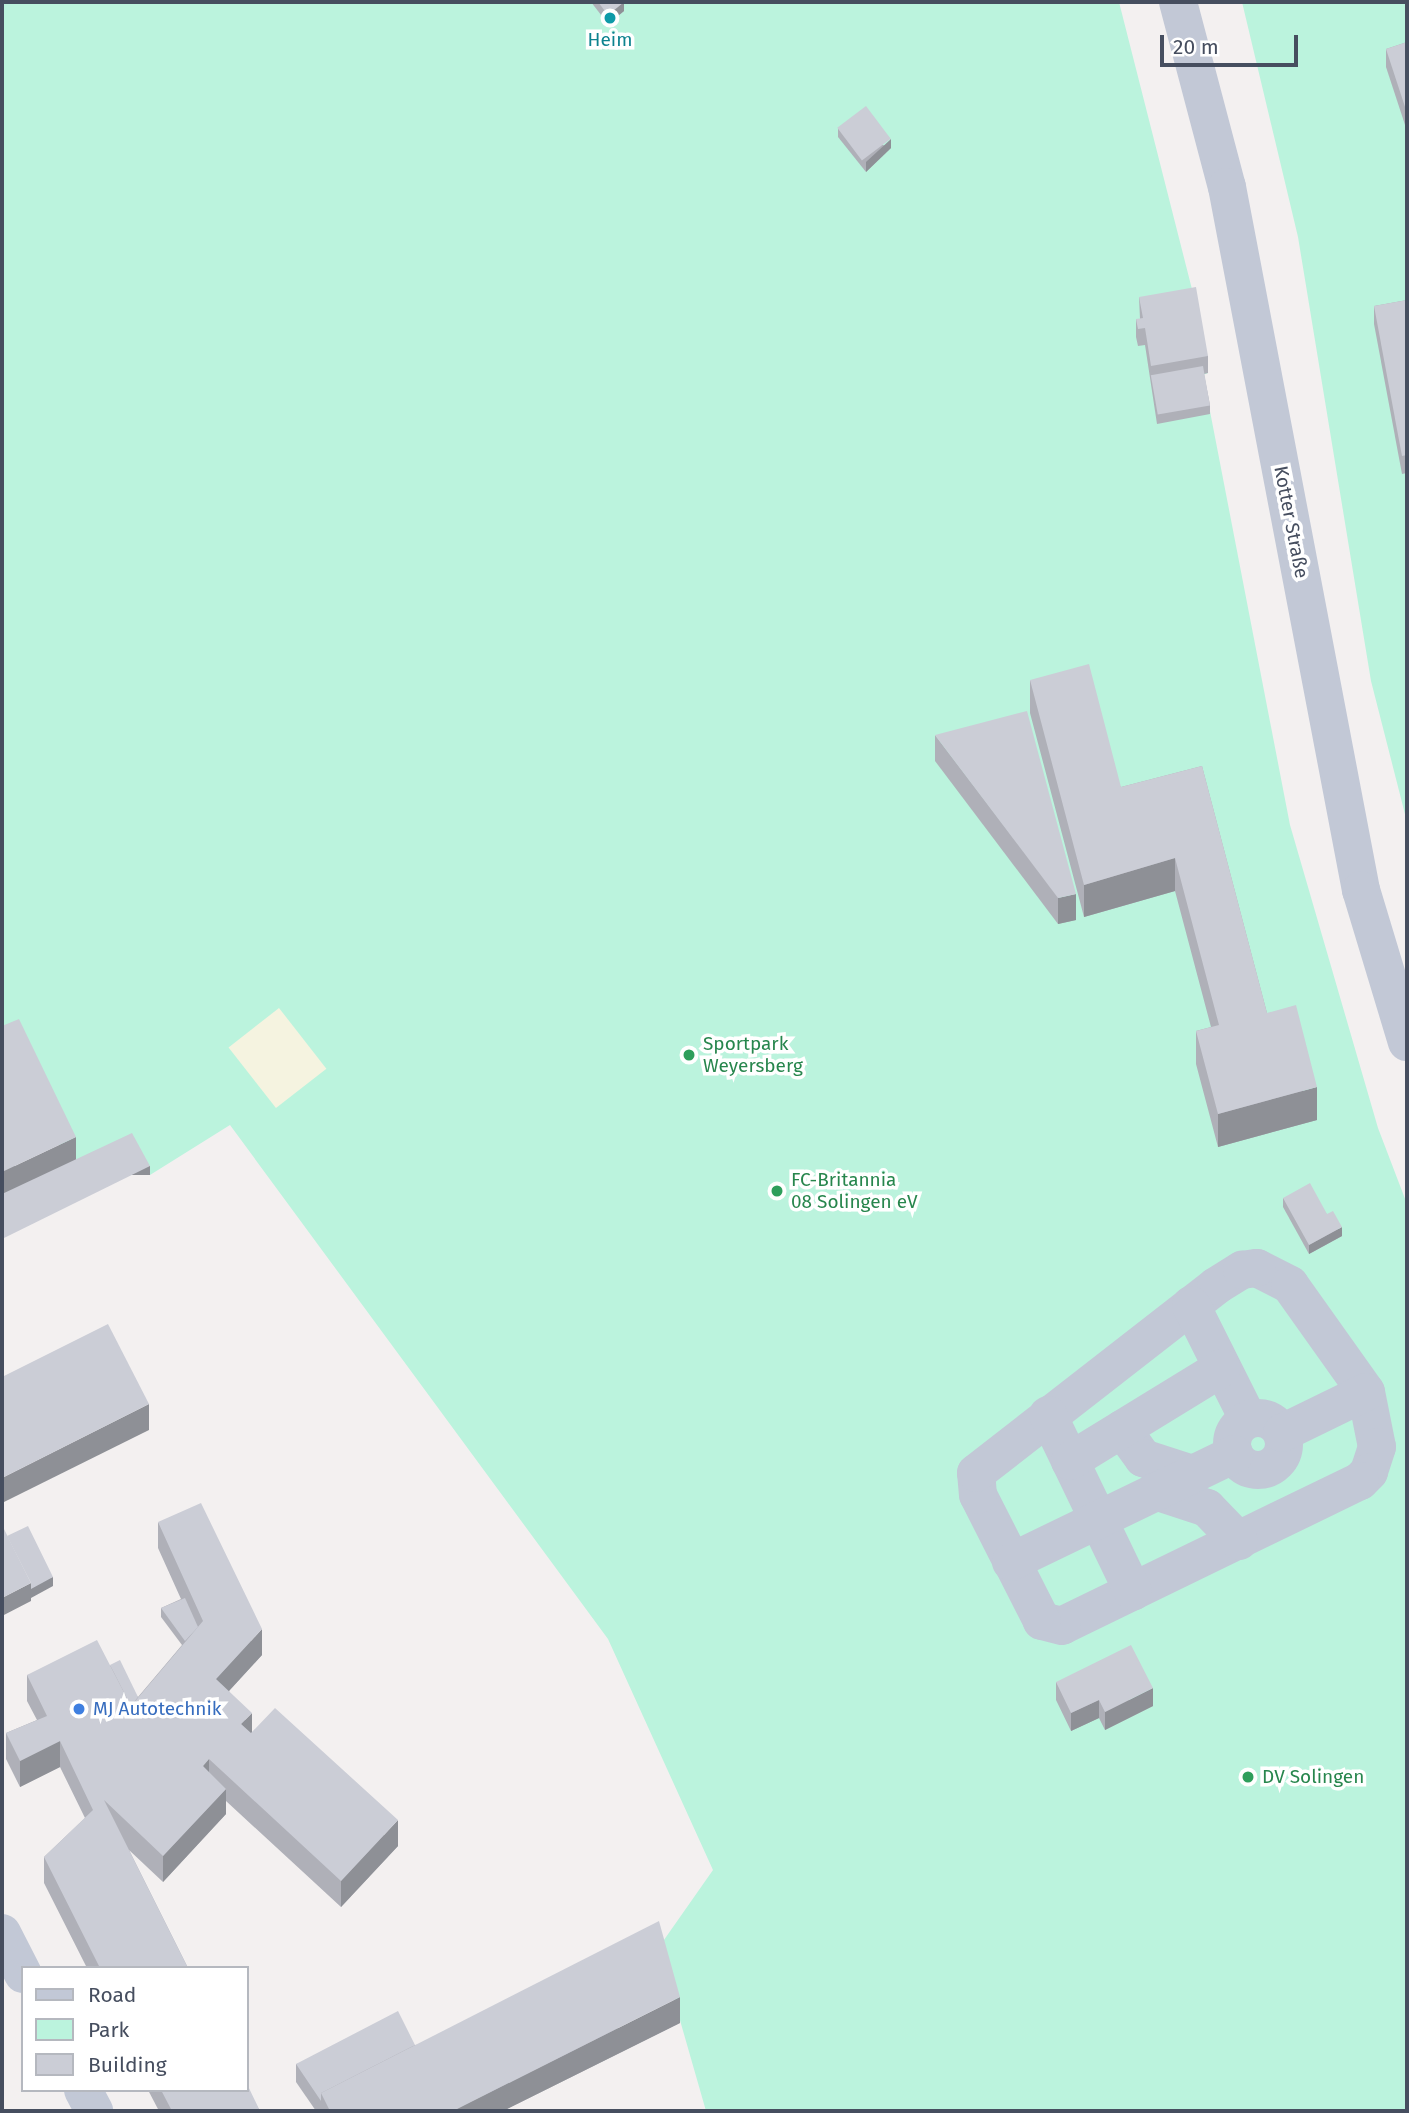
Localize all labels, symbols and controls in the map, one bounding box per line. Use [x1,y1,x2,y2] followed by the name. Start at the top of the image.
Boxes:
[602,10,618,26] marker: Heim
[1164,21,1302,65] scale bar
[588,29,632,51] place label: Heim
[1173,34,1219,60] text: 20 m
[1269,464,1313,580] street label: Kotter Straße
[703,1033,803,1077] place label: Sportpark Weyersberg
[681,1047,697,1063] marker: Sportpark Weyersberg
[791,1169,918,1213] place label: FC-Britannia 08 Solingen eV
[769,1183,785,1199] marker: FC-Britannia 08 Solingen eV
[93,1698,222,1720] place label: MJ Autotechnik
[71,1701,87,1717] marker: MJ Autotechnik
[1262,1766,1364,1788] place label: DV Solingen
[1240,1769,1256,1785] marker: DV Solingen
[21,1966,248,2092] legend
[88,1982,136,2008] text: Road
[88,2017,129,2043] text: Park
[88,2052,167,2078] text: Building

